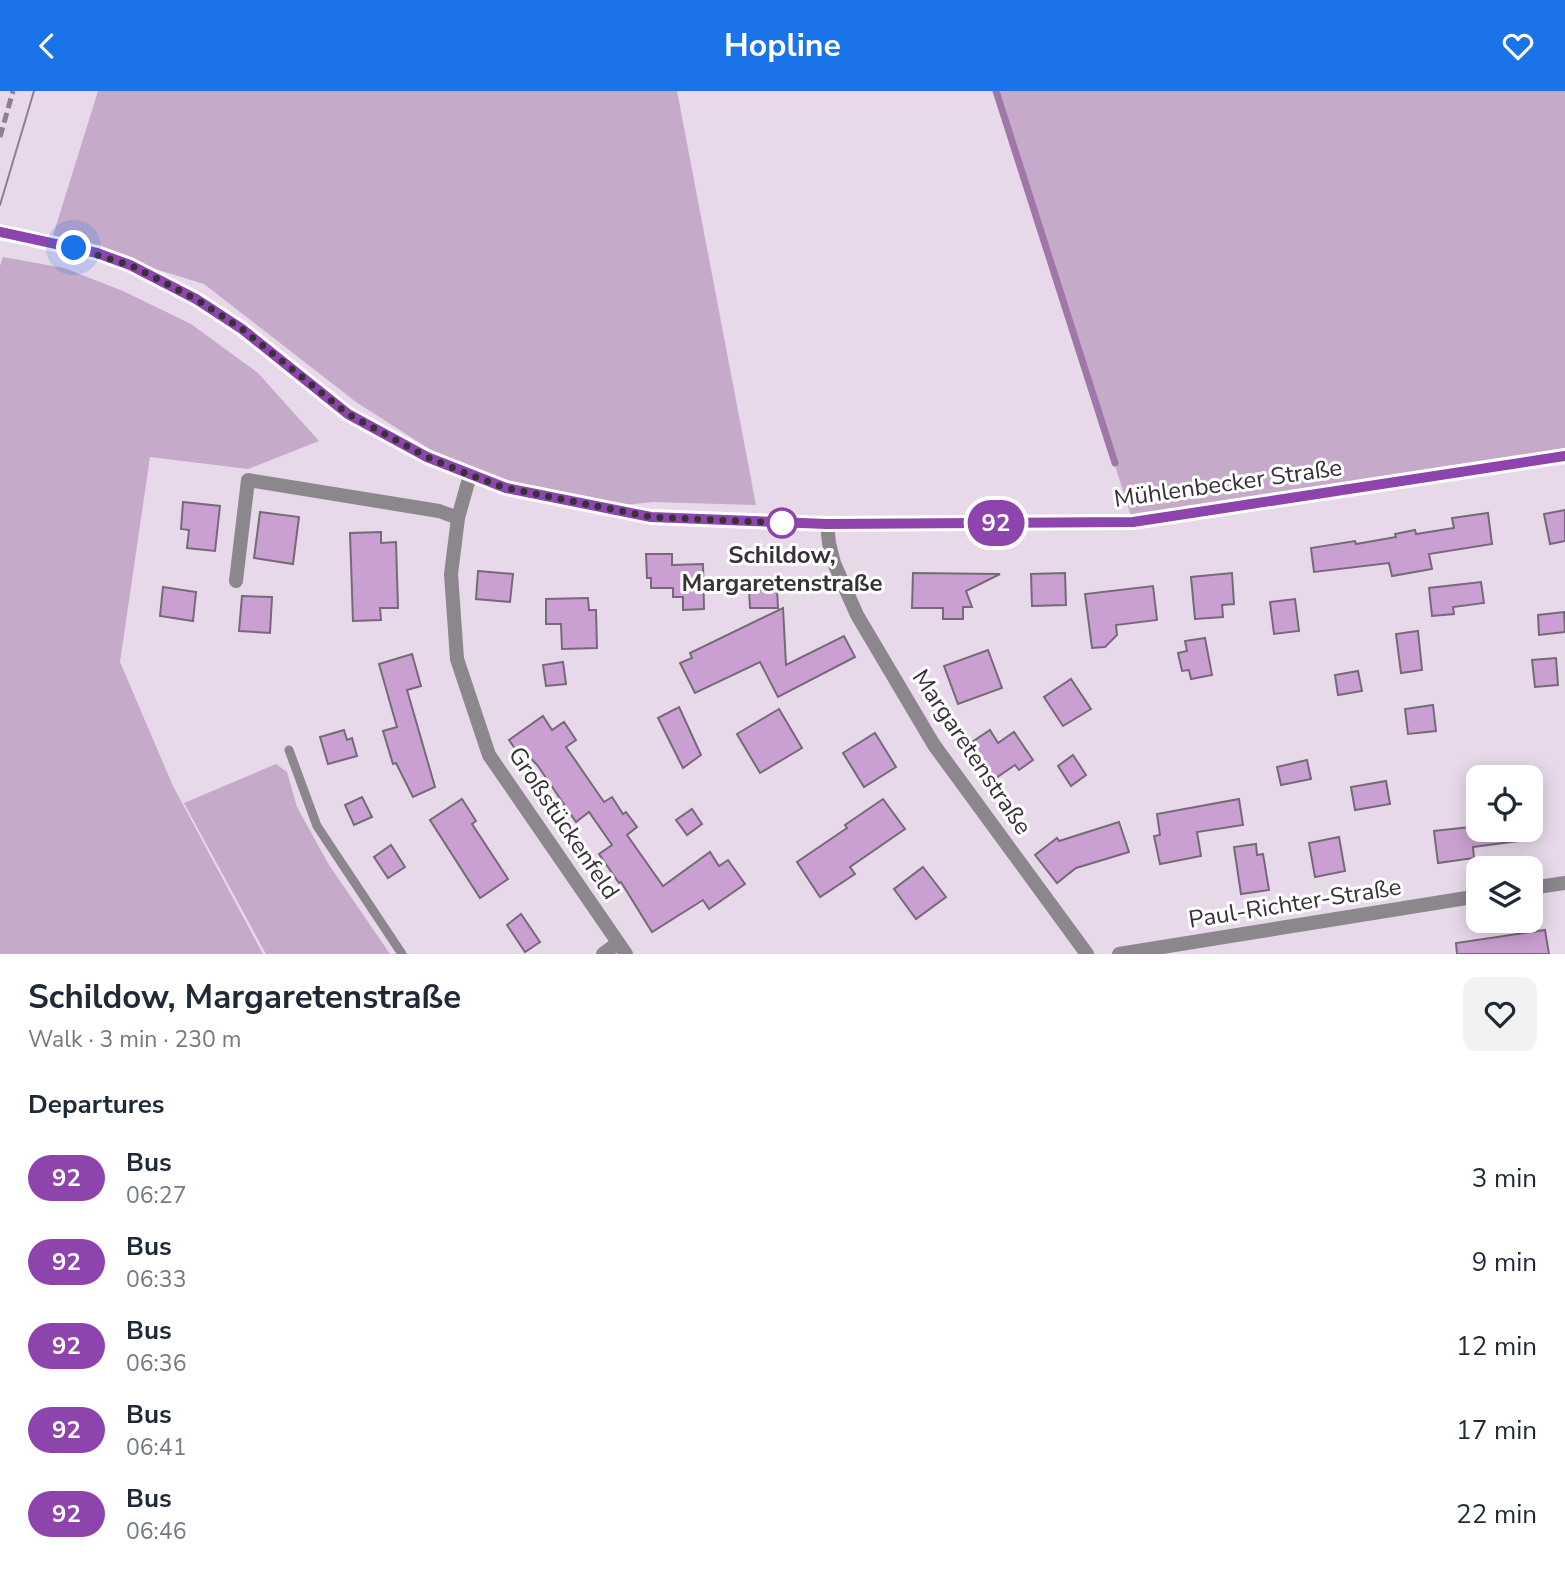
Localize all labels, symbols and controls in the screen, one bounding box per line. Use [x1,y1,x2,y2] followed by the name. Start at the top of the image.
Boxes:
[724,24,841,67] text: Hopline
[28,27,66,65] icon: back
[1499,27,1537,65] icon: heart
[56,230,91,265] your location
[1112,451,1344,515] street label: Mühlenbecker Straße
[964,500,1028,546] line badge: 92
[982,507,1010,539] text: 92
[767,508,797,538] marker: Schildow, Margaretenstraße
[681,539,883,599] place label: Schildow, Margaretenstraße
[905,663,1039,841] street label: Margaretenstraße
[501,740,627,906] street label: Großstückenfeld
[1466,765,1543,933] map controls
[1466,765,1543,842] button: locate
[1466,856,1543,933] button: layers
[1186,870,1404,936] street label: Paul-Richter-Straße
[28,975,461,1020] text: Schildow, Margaretenstraße
[1463,977,1537,1051] button: heart
[28,1024,241,1055] text: Walk · 3 min · 230 m
[28,1087,164,1122] text: Departures
[126,1145,172,1180] text: Bus
[1472,1161,1537,1196] text: 3 min
[52,1162,81,1194] text: 92
[126,1180,186,1211] text: 06:27
[126,1229,172,1264] text: Bus
[1472,1245,1537,1280] text: 9 min
[52,1246,81,1278] text: 92
[126,1264,186,1295] text: 06:33
[126,1313,172,1348] text: Bus
[1456,1329,1537,1364] text: 12 min
[52,1330,81,1362] text: 92
[126,1348,186,1379] text: 06:36
[126,1397,172,1432] text: Bus
[1456,1413,1537,1448] text: 17 min
[52,1414,81,1446] text: 92
[126,1432,186,1463] text: 06:41
[126,1481,172,1516] text: Bus
[1456,1497,1537,1532] text: 22 min
[52,1498,81,1530] text: 92
[126,1516,186,1547] text: 06:46

